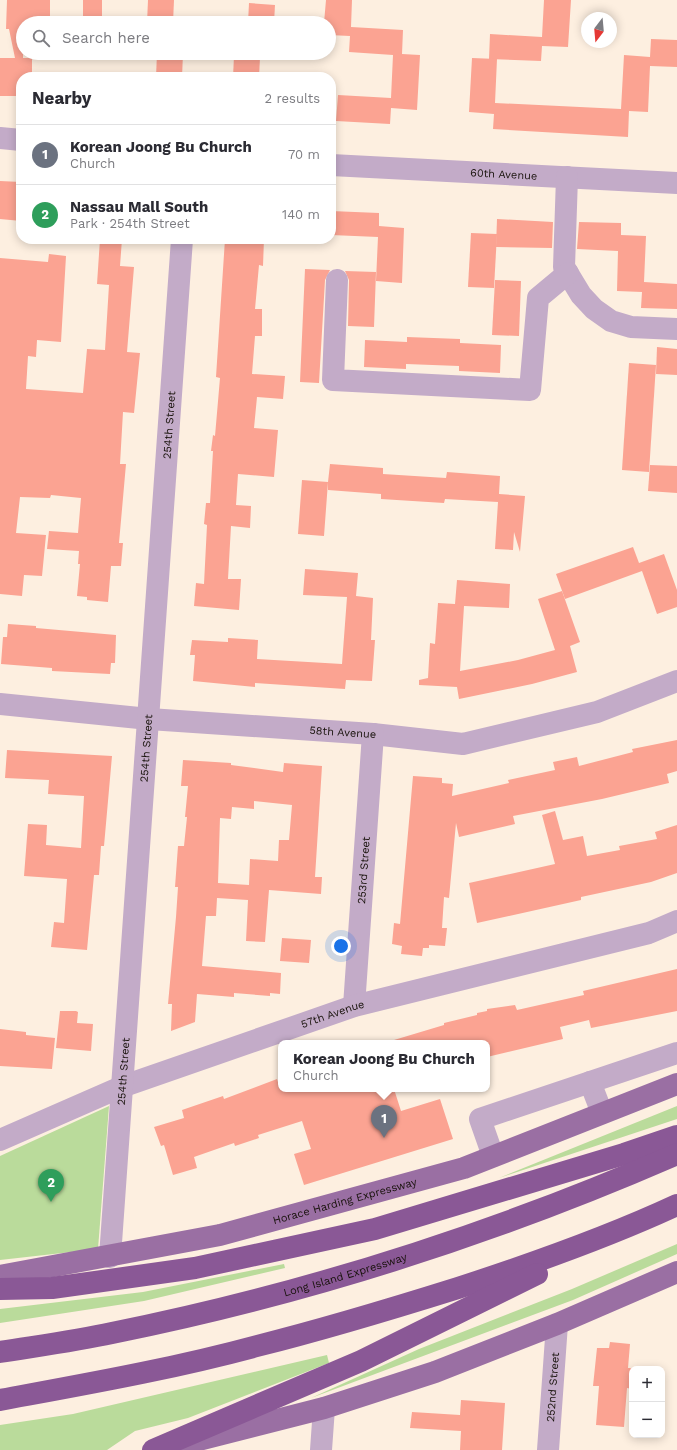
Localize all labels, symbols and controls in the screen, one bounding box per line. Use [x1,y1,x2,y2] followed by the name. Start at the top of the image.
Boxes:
[581,12,617,48] north arrow
[16,16,336,60] search box
[30,27,52,49] icon: search
[62,29,150,47] text: Search here
[32,88,91,108] text: Nearby
[265,91,320,106] text: 2 results
[70,138,252,156] text: Korean Joong Bu Church
[42,147,48,162] text: 1
[288,147,320,162] text: 70 m
[70,156,115,171] text: Church
[470,166,538,182] street label: 60th Avenue
[70,198,208,216] text: Nassau Mall South
[41,207,49,222] text: 2
[282,207,320,222] text: 140 m
[70,216,190,231] text: Park · 254th Street
[160,390,178,459] street label: 254th Street
[137,714,155,783] street label: 254th Street
[309,723,377,741] street label: 58th Avenue
[355,836,372,904] street label: 253rd Street
[331,936,351,956] your location
[299,997,366,1031] street label: 57th Avenue
[114,1037,132,1106] street label: 254th Street
[278,1040,490,1092] popup
[293,1050,475,1068] text: Korean Joong Bu Church
[293,1068,339,1083] text: Church
[371,1105,397,1138] pin: 1
[38,1169,64,1202] pin: 2
[271,1175,418,1227] street label: Horace Harding Expressway
[282,1250,409,1299] street label: Long Island Expressway
[544,1351,561,1422] street label: 252nd Street
[629,1366,665,1438] map controls
[629,1366,665,1402] button: +
[629,1402,665,1438] button: −

